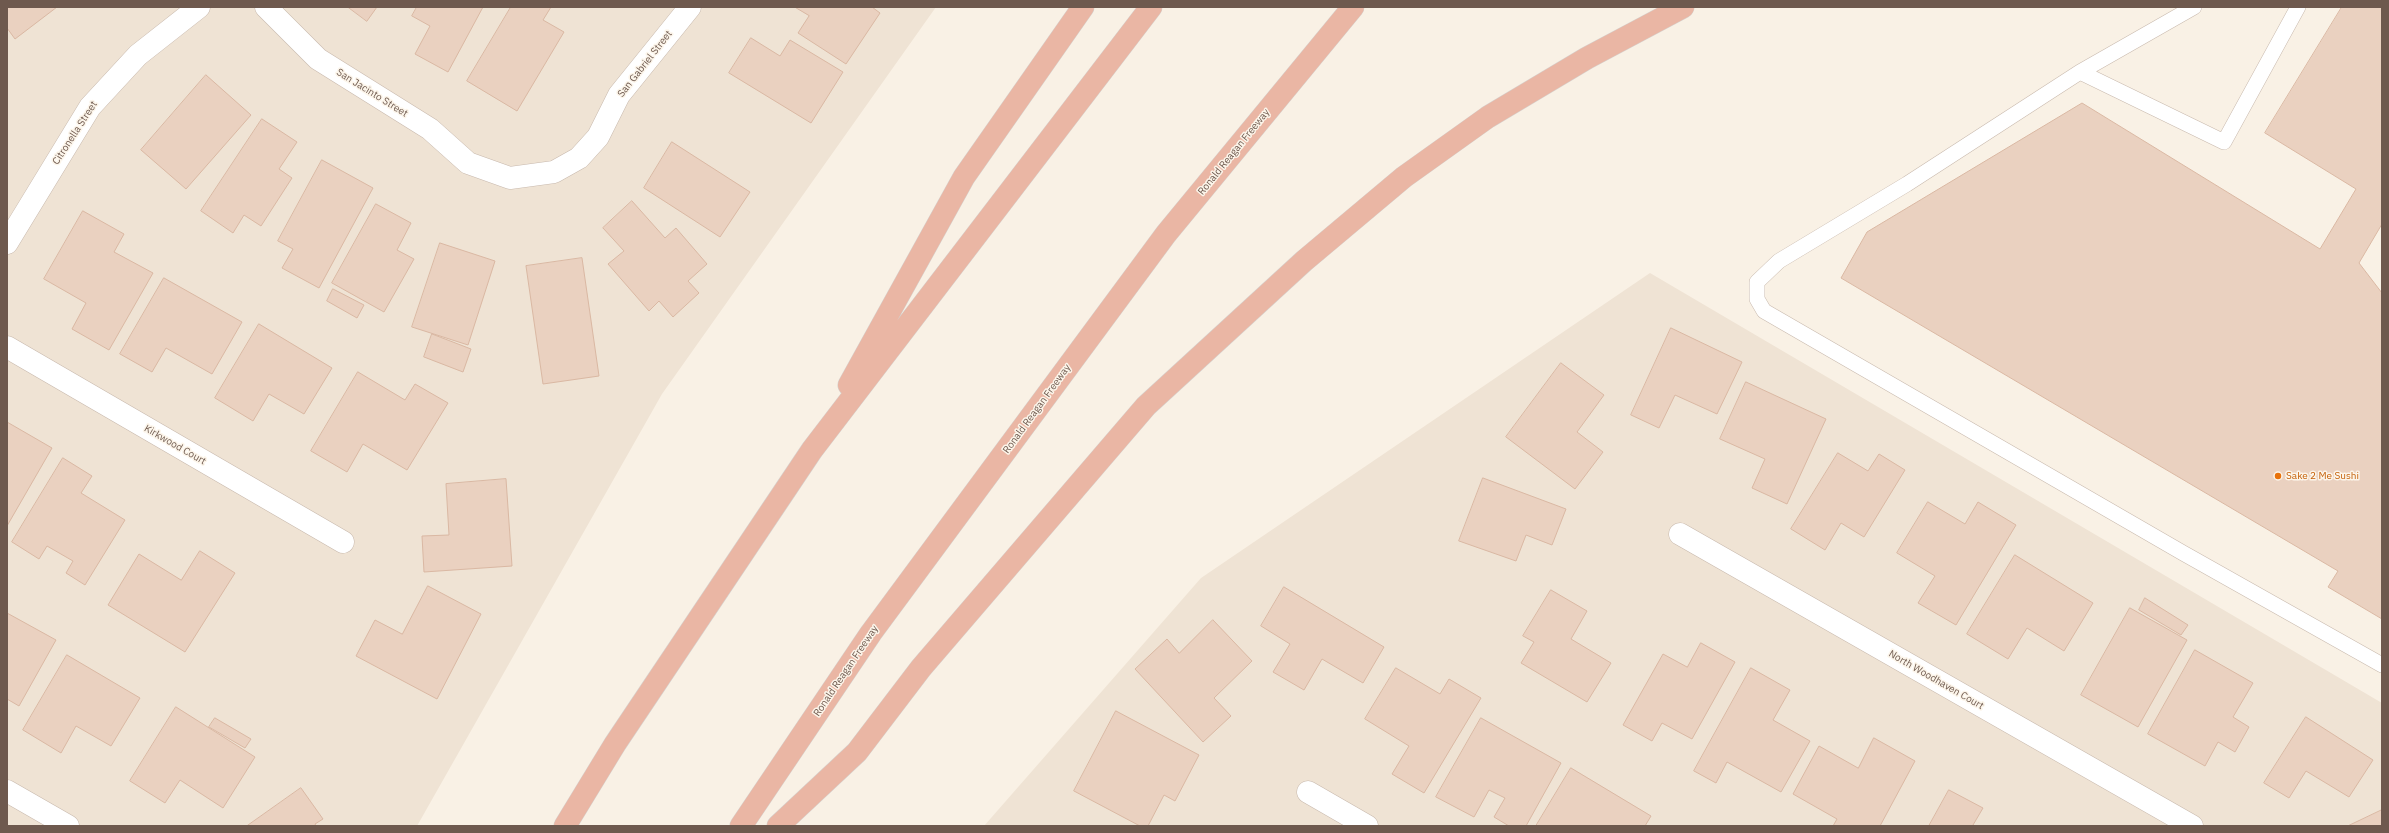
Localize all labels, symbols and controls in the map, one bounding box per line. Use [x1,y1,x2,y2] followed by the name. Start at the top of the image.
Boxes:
[615,28,675,100] street label: San Gabriel Street
[334,66,410,120] street label: San Jacinto Street
[50,99,100,167] street label: Citronella Street
[1196,107,1272,197] street label: Ronald Reagan Freeway
[1001,362,1073,456] street label: Ronald Reagan Freeway
[142,422,208,468] street label: Kirkwood Court
[2286,470,2359,482] place label: Sake 2 Me Sushi
[2273,471,2283,481] marker: Sake 2 Me Sushi
[811,623,881,719] street label: Ronald Reagan Freeway
[1886,648,1986,712] street label: North Woodhaven Court

